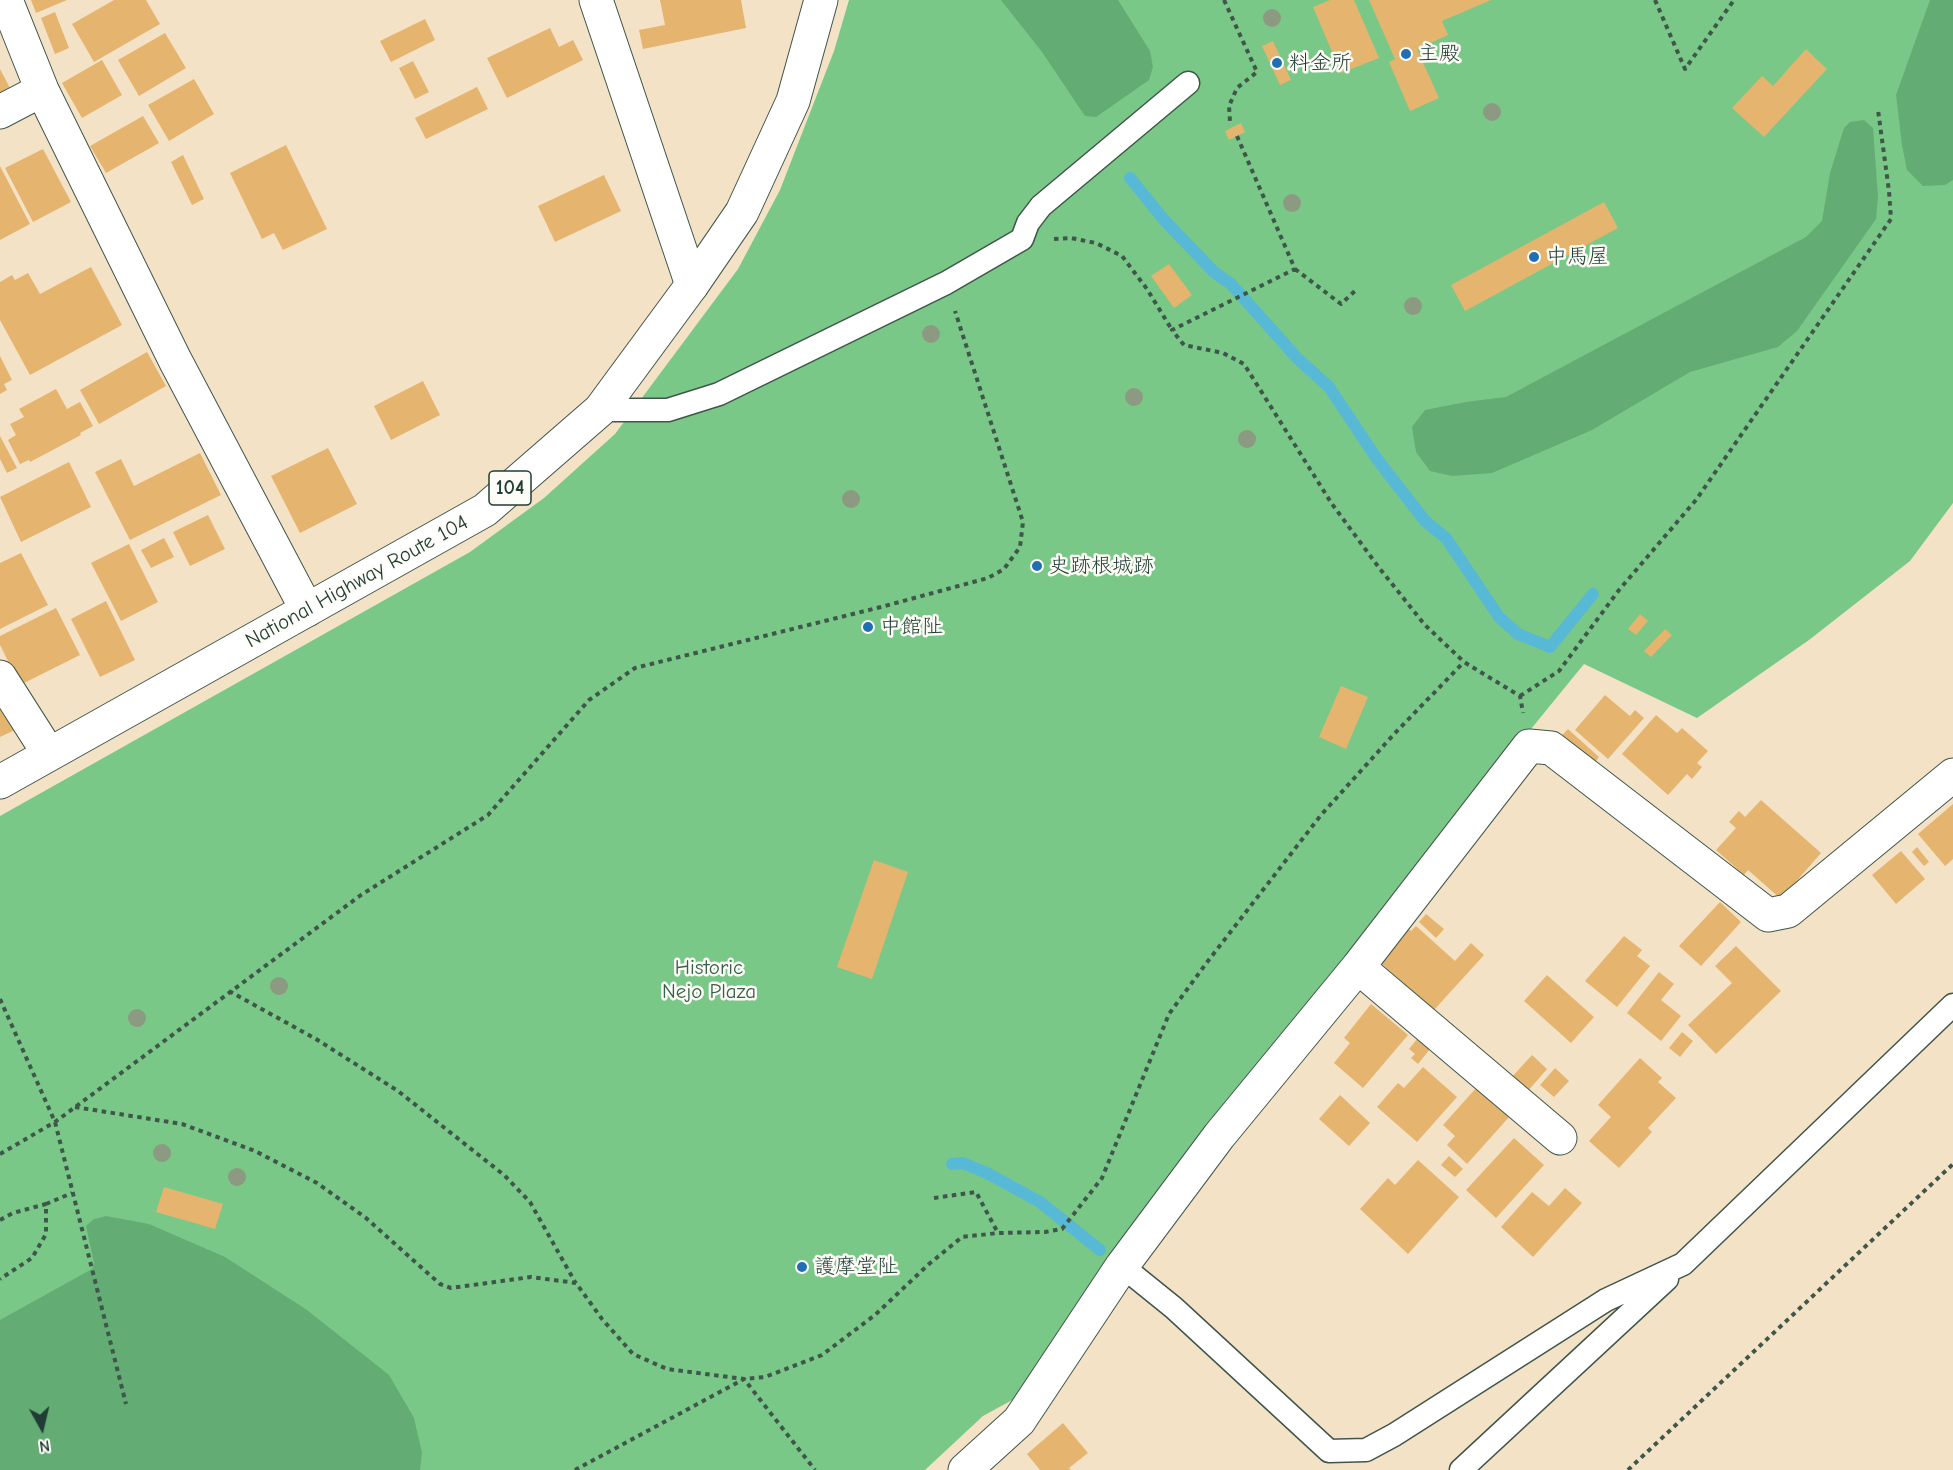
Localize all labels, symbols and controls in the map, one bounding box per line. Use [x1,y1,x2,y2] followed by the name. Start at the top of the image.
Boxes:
[1418,41,1460,67] place label: 主殿
[1399,47,1413,61] marker: 主殿
[1289,50,1352,76] place label: 料金所
[1270,56,1284,70] marker: 料金所
[1546,244,1609,270] place label: 中馬屋
[1527,250,1541,264] marker: 中馬屋
[489,471,531,505] road number: 104
[241,510,473,654] street label: National Highway Route 104
[1049,553,1154,579] place label: 史跡根城跡
[1030,559,1044,573] marker: 史跡根城跡
[880,614,943,640] place label: 中館阯
[861,620,875,634] marker: 中館阯
[662,955,756,1005] park label: Historic Nejo Plaza
[814,1254,898,1280] place label: 護摩堂阯
[795,1260,809,1274] marker: 護摩堂阯
[12,1398,72,1458] north arrow
[38,1436,51,1455] text: N

